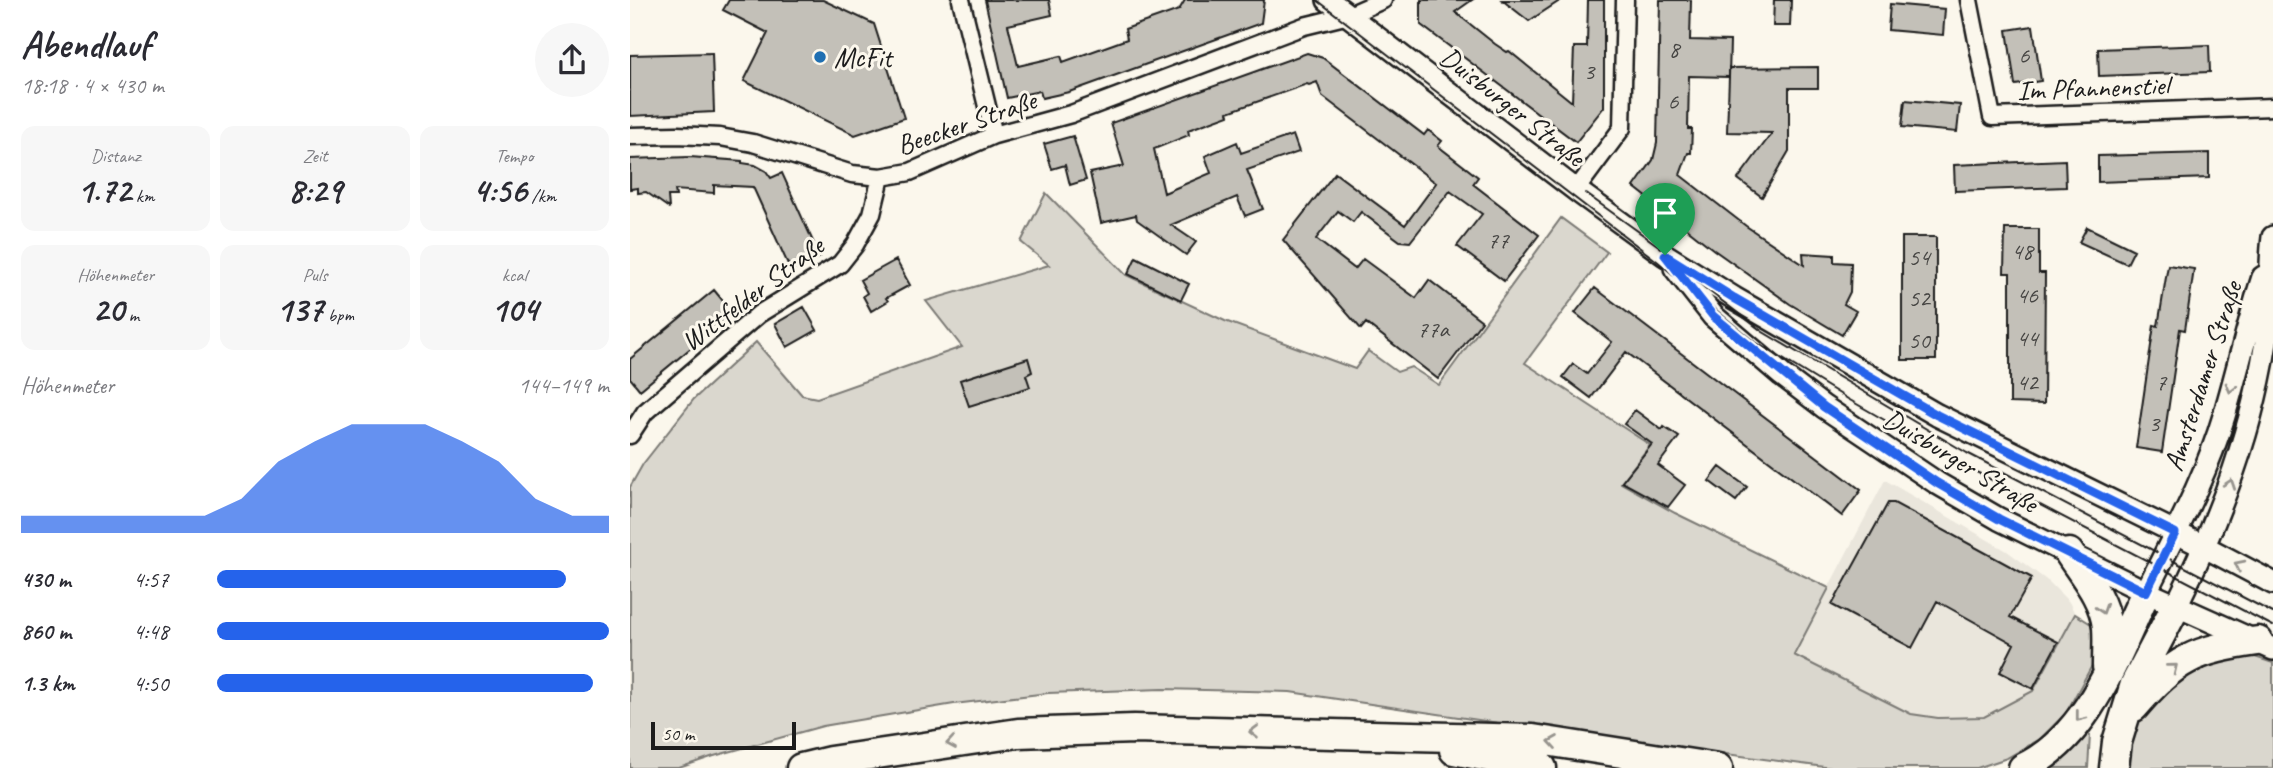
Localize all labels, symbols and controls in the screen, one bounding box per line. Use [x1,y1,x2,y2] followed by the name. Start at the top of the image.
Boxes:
[21,21,151,68] text: Abendlauf
[535,23,609,97] button: share
[1669,34,1682,64] house number: 8
[1433,39,1594,175] street label: Duisburger Straße
[834,40,894,75] place label: McFit
[2019,40,2031,70] house number: 6
[812,49,828,65] marker: McFit
[1584,56,1597,86] house number: 3
[2017,67,2175,108] street label: Im Pfannenstiel
[21,71,164,100] text: 18:18 · 4 × 430 m
[892,82,1042,163] street label: Beecker Straße
[1668,86,1680,116] house number: 6
[91,144,141,168] text: Distanz
[302,144,328,168] text: Zeit
[495,144,533,168] text: Tempo
[77,168,131,213] text: 1.72
[288,168,342,213] text: 8:29
[472,168,527,213] text: 4:56
[1635,183,1695,255] pin
[131,184,154,208] text: km
[527,184,556,208] text: /km
[1646,194,1684,232] icon: arrive
[1487,225,1510,255] house number: 77
[674,227,832,358] street label: Wittfelder Straße
[2011,236,2035,266] house number: 48
[1908,242,1932,272] house number: 54
[77,263,154,287] text: Höhenmeter
[302,263,328,287] text: Puls
[502,263,527,287] text: kcal
[2155,275,2250,475] street label: Amsterdamer Straße
[2016,280,2039,310] house number: 46
[1908,283,1932,313] house number: 52
[92,287,124,332] text: 20
[276,287,323,332] text: 137
[491,287,538,332] text: 104
[124,303,139,327] text: m
[323,303,354,327] text: bpm
[1417,314,1451,344] house number: 77a
[2016,323,2040,353] house number: 44
[1908,325,1932,355] house number: 50
[2016,367,2040,397] house number: 42
[2156,367,2168,397] house number: 7
[21,371,114,400] text: Höhenmeter
[518,371,609,400] text: 144–149 m
[2225,382,2239,394] one-way arrow
[1877,401,2046,521] street label: Duisburger Straße
[2149,408,2162,438] house number: 3
[2222,478,2236,490] one-way arrow
[2234,560,2246,573] one-way arrow
[21,565,71,594] text: 430 m
[133,565,169,594] text: 4:57
[2094,602,2108,615] one-way arrow
[21,617,71,646] text: 860 m
[133,617,169,646] text: 4:48
[2165,664,2177,677] one-way arrow
[21,669,75,698] text: 1.3 km
[133,669,169,698] text: 4:50
[2076,709,2089,722] one-way arrow
[651,719,796,751] scale bar
[662,722,694,746] text: 50 m
[1249,724,1260,739] one-way arrow
[945,735,956,750] one-way arrow
[1547,735,1559,750] one-way arrow

